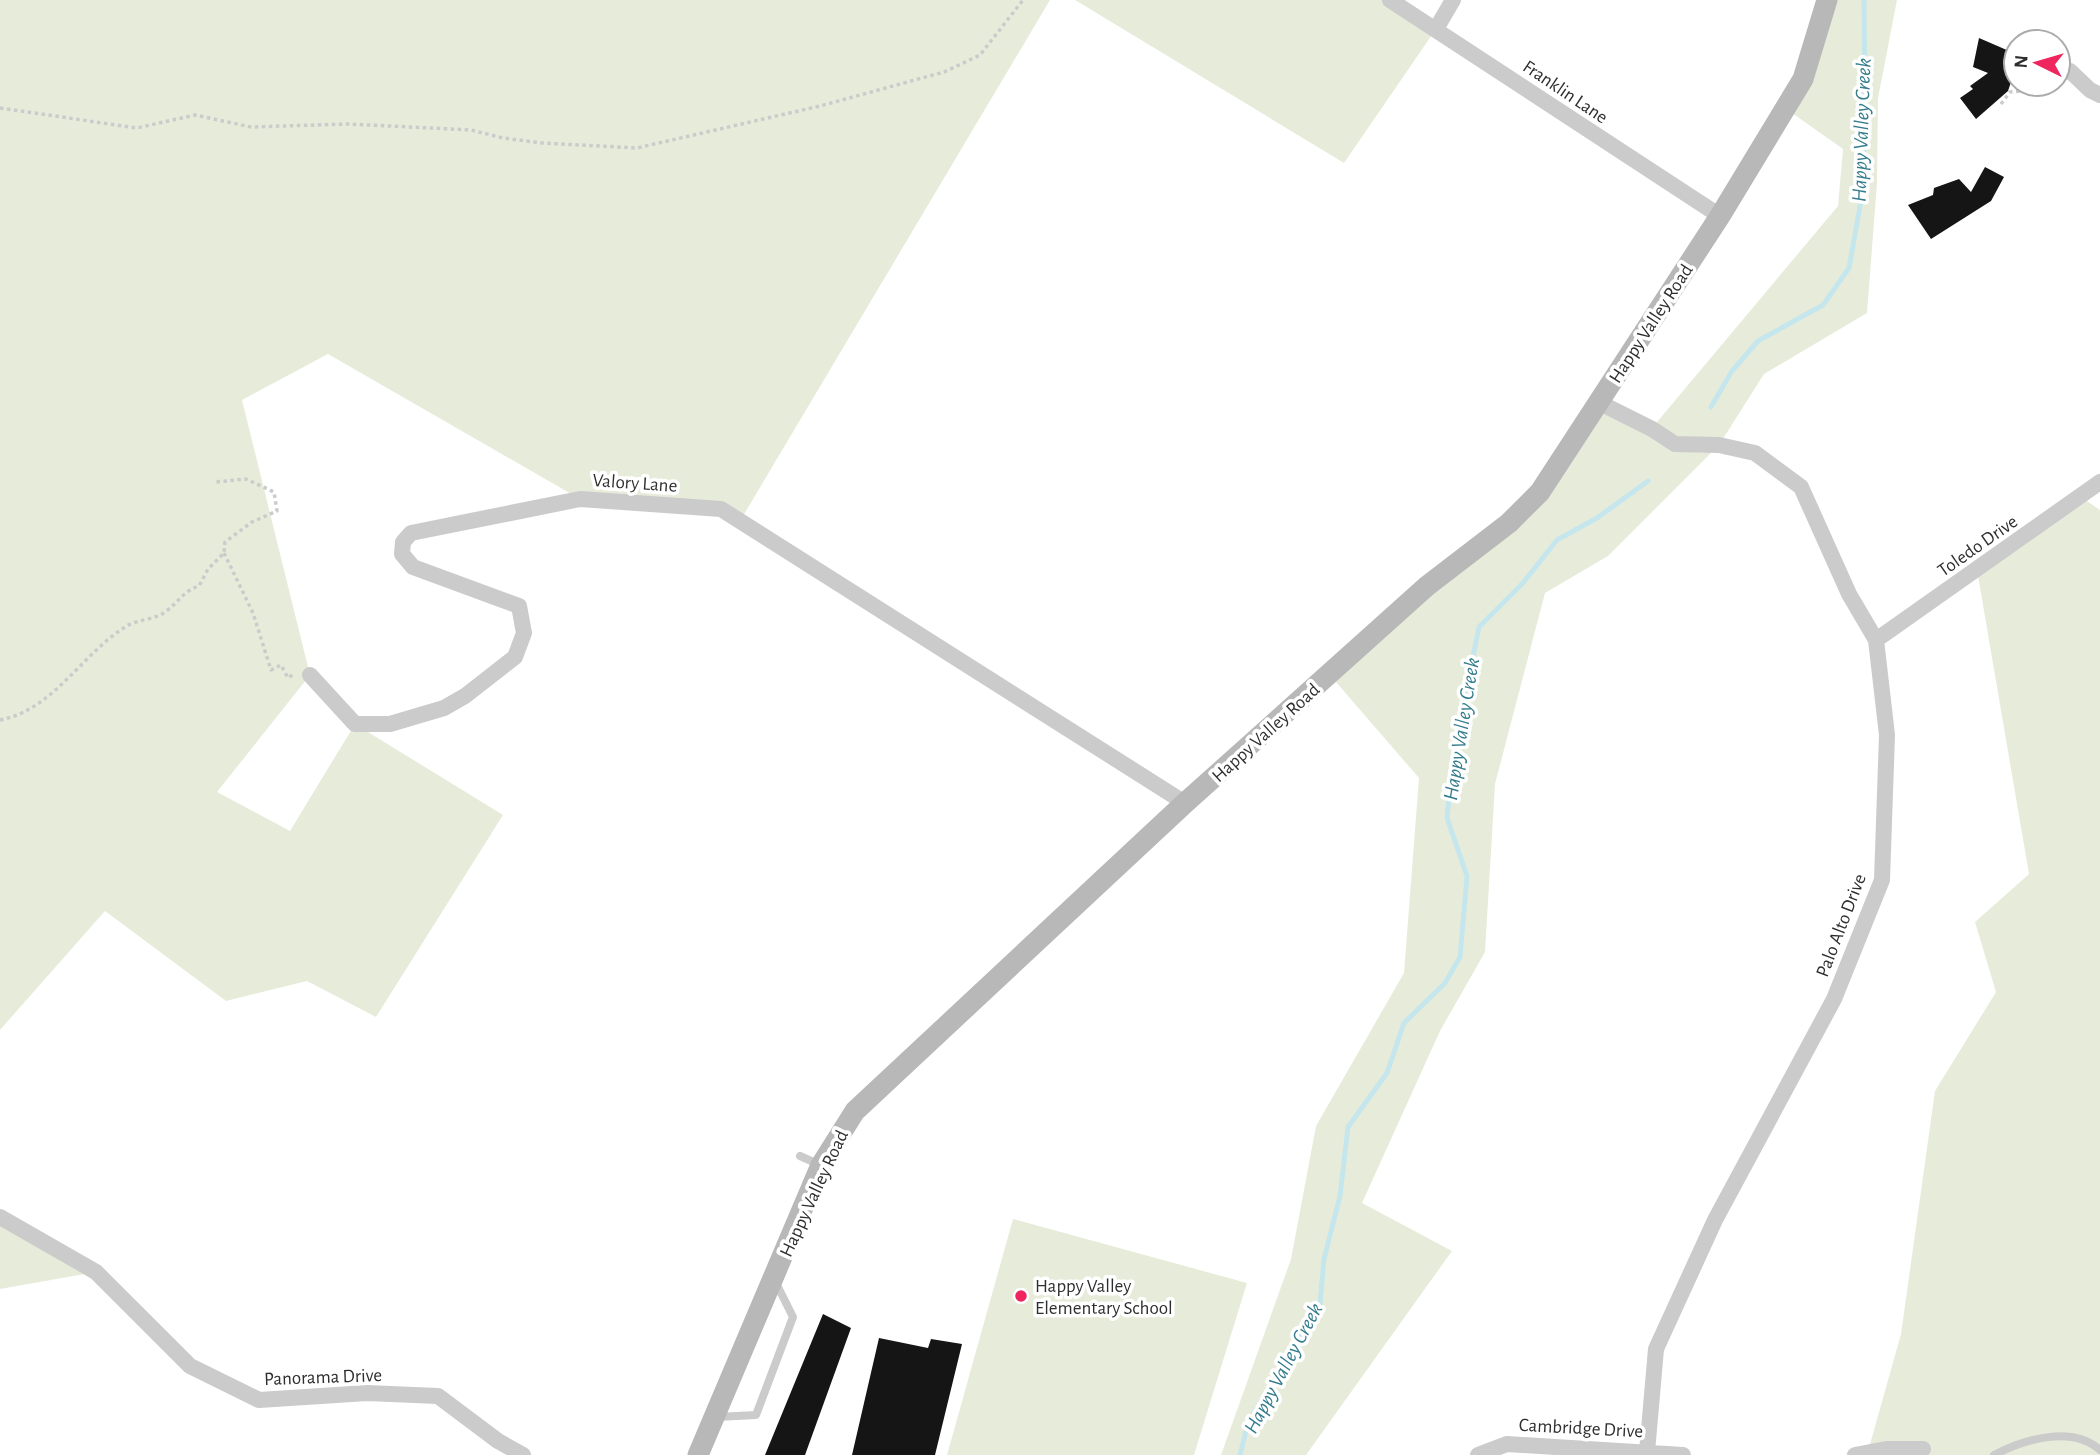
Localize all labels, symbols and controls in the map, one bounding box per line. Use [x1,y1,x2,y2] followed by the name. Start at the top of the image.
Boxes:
[2002,28,2072,98] north arrow
[2012,54,2032,69] text: N
[1519,57,1611,127] street label: Franklin Lane
[1848,57,1876,202] water label: Happy Valley Creek
[1606,261,1697,387] street label: Happy Valley Road
[592,471,678,496] street label: Valory Lane
[1934,512,2021,581] street label: Toledo Drive
[1440,656,1484,802] water label: Happy Valley Creek
[1209,680,1324,786] street label: Happy Valley Road
[1813,871,1870,980] street label: Palo Alto Drive
[777,1127,852,1260] street label: Happy Valley Road
[1035,1277,1173,1318] place label: Happy Valley Elementary School
[1013,1288,1029,1304] marker: Happy Valley Elementary School
[1240,1299,1328,1437] water label: Happy Valley Creek
[264,1366,382,1389] street label: Panorama Drive
[1518,1416,1644,1441] street label: Cambridge Drive

